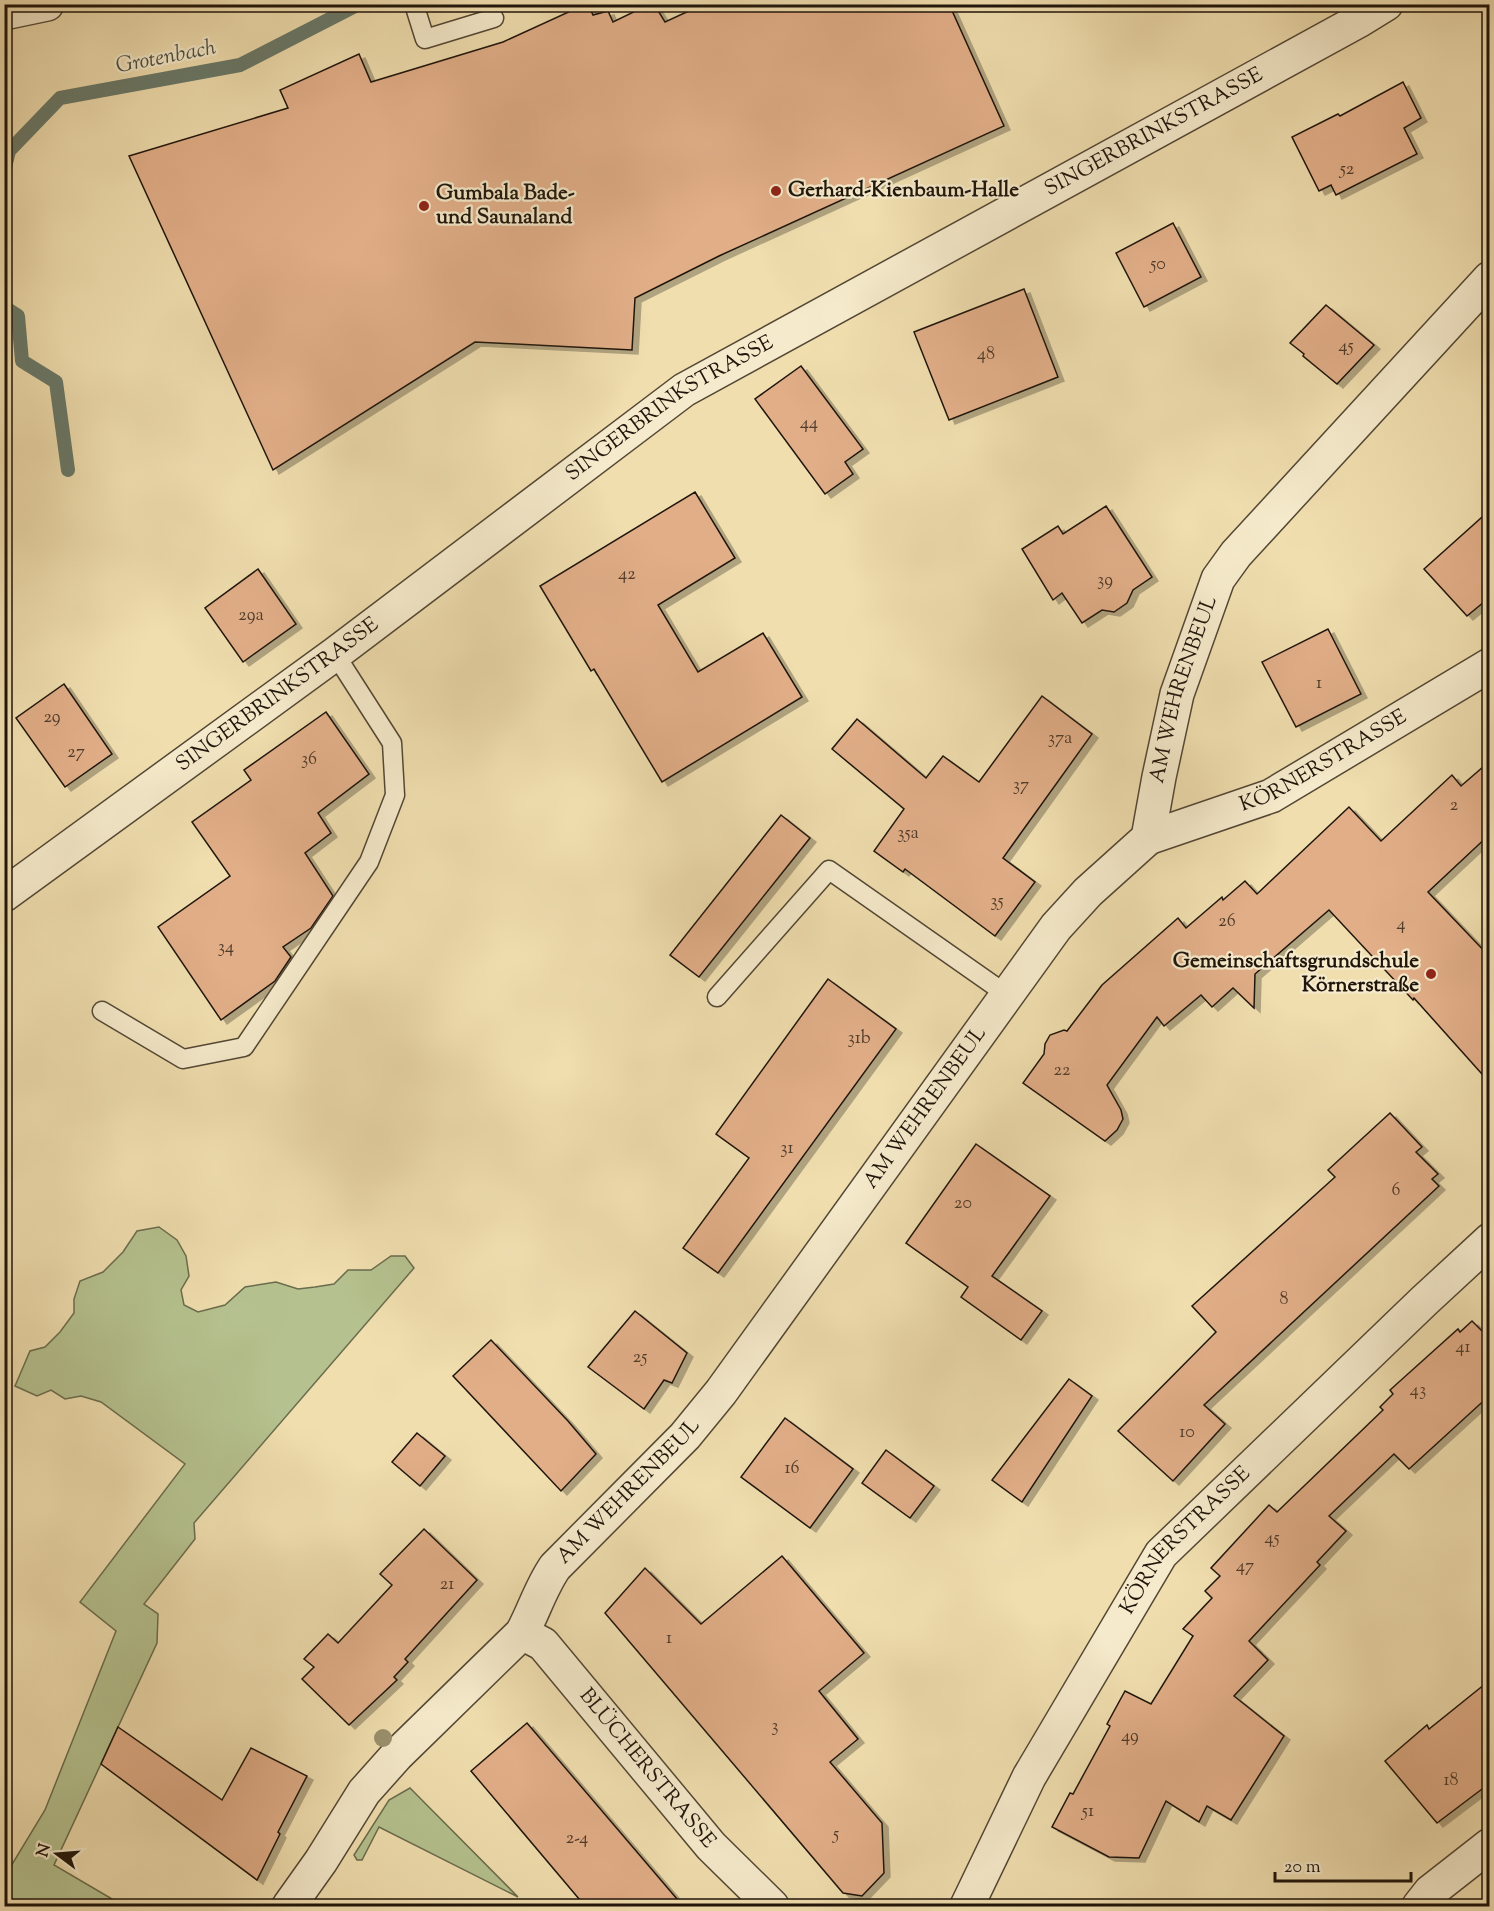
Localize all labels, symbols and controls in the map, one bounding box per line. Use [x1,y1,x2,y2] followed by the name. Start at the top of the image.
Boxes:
[113,33,219,83] water label: Grotenbach
[1040,61,1269,205] street label: SINGERBRINKSTRASSE
[1339,157,1355,183] house number: 52
[788,176,1019,206] place label: Gerhard-Kienbaum-Halle
[436,179,575,233] place label: Gumbala Bade- und Saunaland
[769,184,783,198] marker: Gerhard-Kienbaum-Halle
[417,199,431,213] marker: Gumbala Bade- und Saunaland
[1149,252,1166,278] house number: 50
[560,328,780,489] street label: SINGERBRINKSTRASSE
[1338,334,1354,360] house number: 45
[977,342,995,368] house number: 48
[800,411,818,437] house number: 44
[618,562,636,588] house number: 42
[1097,568,1113,594] house number: 39
[1143,592,1226,786] street label: AM WEHRENBEUL
[238,603,264,629] house number: 29a
[170,610,386,780] street label: SINGERBRINKSTRASSE
[1316,671,1322,697] house number: 1
[1236,703,1413,821] street label: KÖRNERSTRASSE
[43,705,61,731] house number: 29
[1048,726,1072,752] house number: 37a
[67,740,85,766] house number: 27
[301,747,317,773] house number: 36
[1013,773,1029,799] house number: 37
[1450,793,1459,819] house number: 2
[897,821,919,847] house number: 35a
[990,889,1004,915] house number: 35
[1218,909,1236,935] house number: 26
[1396,912,1406,938] house number: 4
[218,935,234,961] house number: 34
[1173,947,1419,1001] place label: Gemeinschaftsgrundschule Körnerstraße
[1424,967,1438,981] marker: Gemeinschaftsgrundschule Körnerstraße
[857,1020,995,1195] street label: AM WEHRENBEUL
[847,1026,871,1052] house number: 31b
[1054,1058,1071,1084] house number: 22
[780,1136,794,1162] house number: 31
[1392,1178,1401,1204] house number: 6
[954,1191,972,1217] house number: 20
[1280,1287,1289,1313] house number: 8
[1455,1335,1471,1361] house number: 41
[633,1345,647,1371] house number: 25
[1410,1378,1426,1404] house number: 43
[550,1413,708,1572] street label: AM WEHRENBEUL
[1179,1420,1195,1446] house number: 10
[784,1456,800,1482] house number: 16
[1113,1460,1258,1621] street label: KÖRNERSTRASSE
[1264,1526,1280,1552] house number: 45
[1236,1554,1254,1580] house number: 47
[440,1572,454,1598] house number: 21
[666,1626,672,1652] house number: 1
[571,1682,723,1856] street label: BLÜCHERSTRASSE
[771,1714,779,1740] house number: 3
[1121,1724,1139,1750] house number: 49
[1443,1768,1459,1794] house number: 18
[1081,1799,1094,1825] house number: 51
[832,1822,839,1848] house number: 5
[27,1824,87,1884] north arrow
[566,1826,588,1852] house number: 2-4
[32,1841,58,1860] text: N
[1275,1845,1412,1883] scale bar
[1284,1855,1321,1881] text: 20 m

